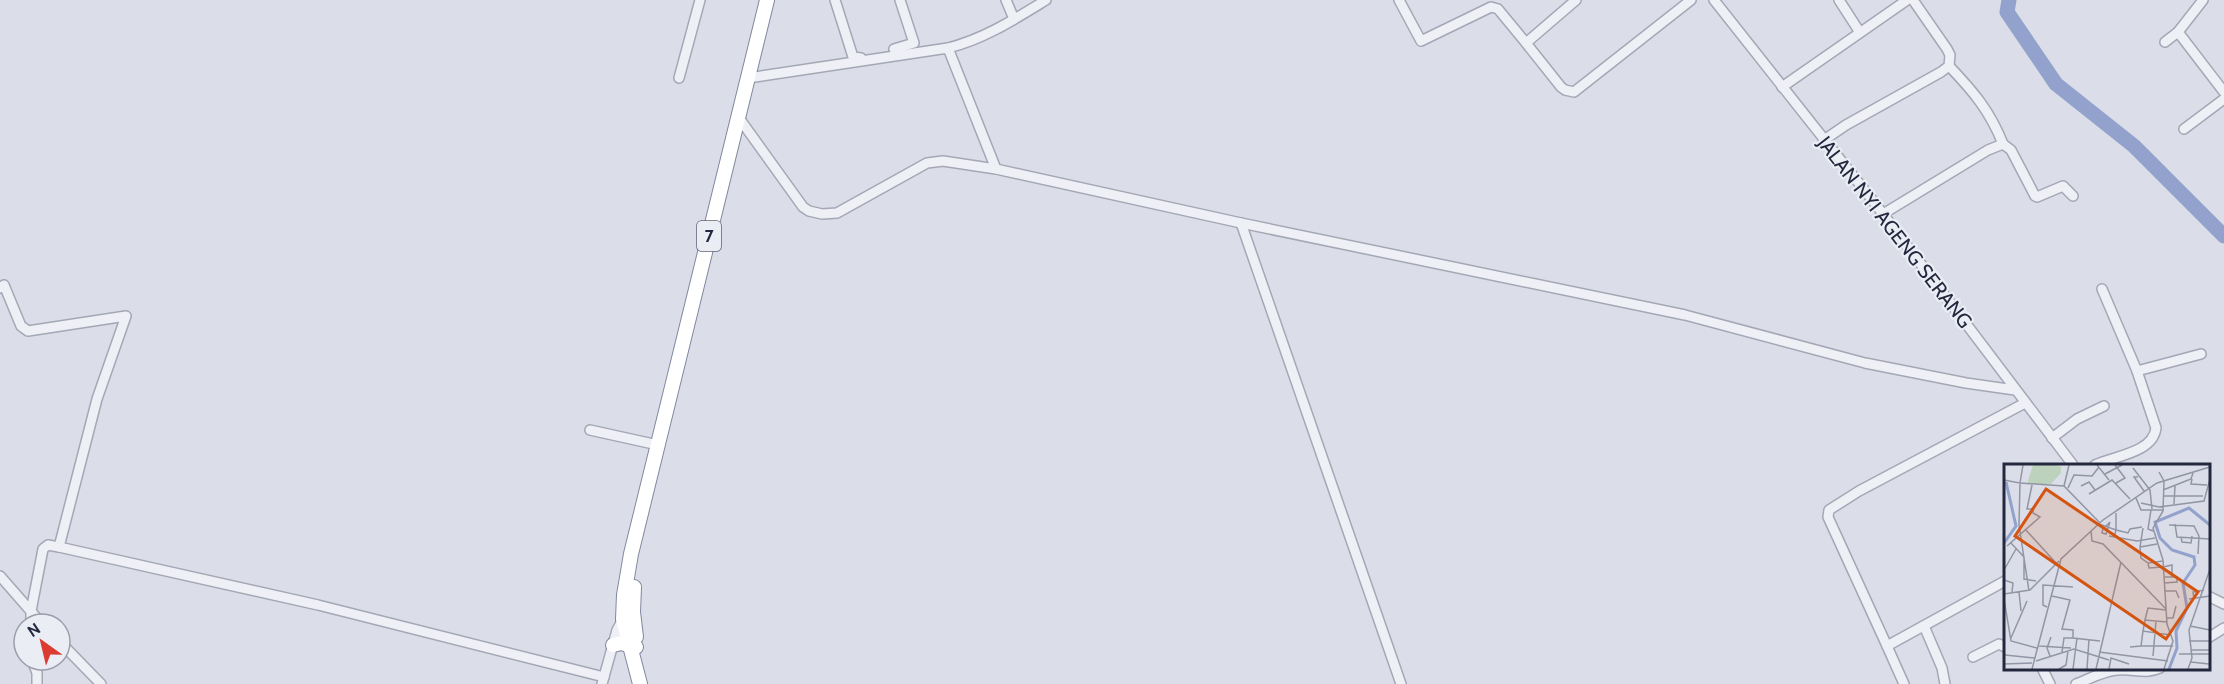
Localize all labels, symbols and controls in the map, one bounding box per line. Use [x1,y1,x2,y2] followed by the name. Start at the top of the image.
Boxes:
[1812,131,1977,333] street label: JALAN NYI AGENG SERANG
[697,221,721,251] road number: 7
[2004,464,2209,669] inset map
[12,612,72,672] north arrow
[24,619,44,641] text: N

